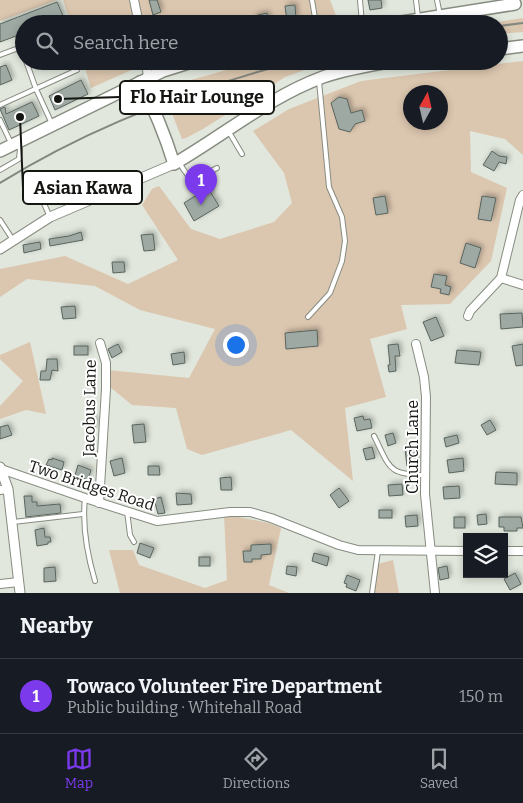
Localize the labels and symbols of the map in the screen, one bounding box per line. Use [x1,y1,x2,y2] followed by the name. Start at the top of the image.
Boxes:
[120,81,274,114] callout: Flo Hair Lounge
[403,85,448,130] north arrow
[130,86,264,108] text: Flo Hair Lounge
[185,164,217,205] pin: 1
[23,171,142,204] callout: Asian Kawa
[34,177,132,199] text: Asian Kawa
[223,332,249,358] your location
[79,359,100,458] street label: Jacobus Lane
[403,400,422,494] street label: Church Lane
[27,456,158,515] street label: Two Bridges Road

